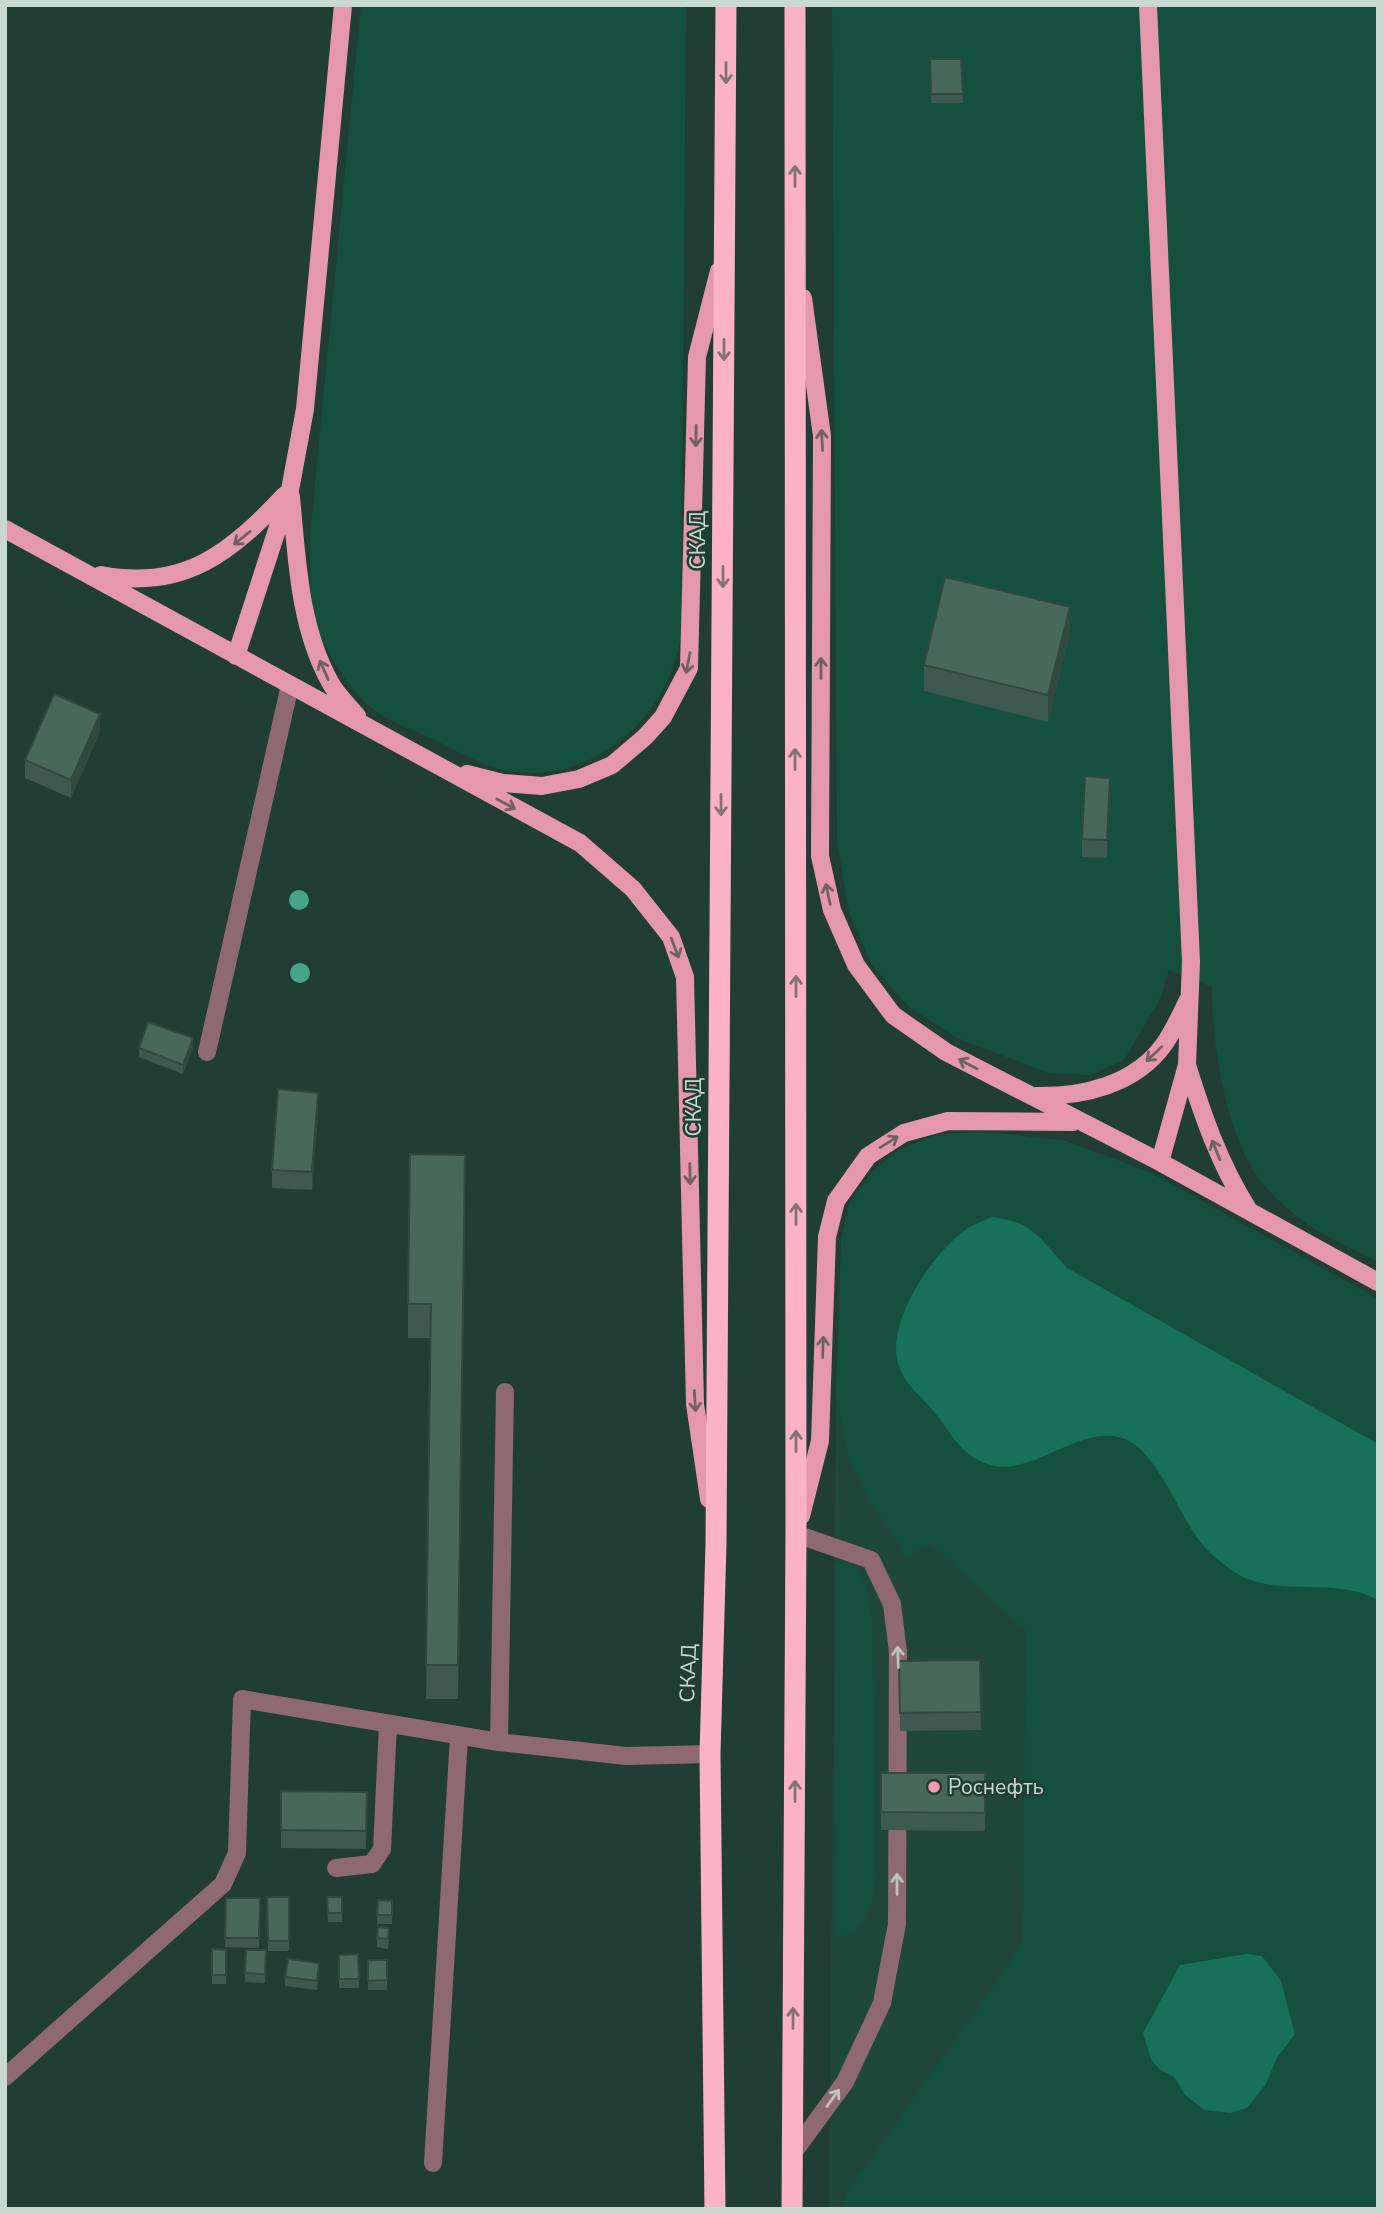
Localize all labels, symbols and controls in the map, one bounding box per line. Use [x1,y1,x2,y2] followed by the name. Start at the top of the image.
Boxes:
[719,62,733,85] one-way arrow
[788,164,802,187] one-way arrow
[717,338,731,361] one-way arrow
[689,424,702,447] one-way arrow
[815,429,828,452] one-way arrow
[684,511,712,569] street label: СКАД
[234,531,252,546] one-way arrow
[716,566,730,589] one-way arrow
[681,651,694,673] one-way arrow
[814,657,828,680] one-way arrow
[317,660,330,681] one-way arrow
[788,748,802,771] one-way arrow
[714,793,728,816] one-way arrow
[495,797,515,811] one-way arrow
[821,884,834,906] one-way arrow
[670,937,682,959] one-way arrow
[789,975,803,998] one-way arrow
[1145,1046,1163,1062] one-way arrow
[958,1057,978,1071] one-way arrow
[680,1078,708,1136] street label: СКАД
[879,1135,899,1149] one-way arrow
[1209,1140,1222,1162] one-way arrow
[683,1162,696,1185] one-way arrow
[789,1203,803,1226] one-way arrow
[817,1335,830,1358] one-way arrow
[689,1390,702,1413] one-way arrow
[789,1430,803,1453] one-way arrow
[673,1643,703,1703] street label: СКАД
[891,1646,904,1669] one-way arrow
[948,1773,1044,1801] place label: Роснефть
[788,1779,802,1802] one-way arrow
[926,1779,942,1795] marker: Роснефть
[890,1873,904,1896] one-way arrow
[786,2007,800,2030] one-way arrow
[826,2089,840,2108] one-way arrow

